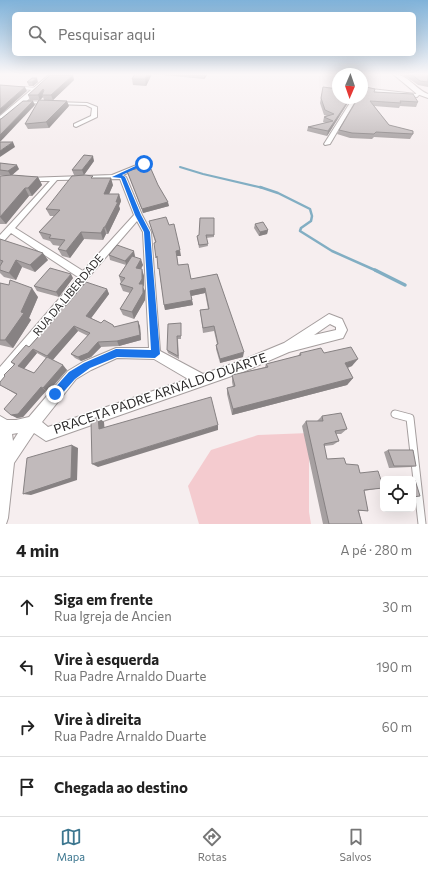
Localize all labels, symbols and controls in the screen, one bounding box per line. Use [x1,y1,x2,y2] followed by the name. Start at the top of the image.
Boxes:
[12,12,416,56] search box
[26,23,48,45] icon: search
[58,25,155,43] text: Pesquisar aqui
[332,68,368,104] north arrow
[135,155,153,173] route start
[30,251,106,338] street label: RUA DA LIBERDADE
[51,349,269,437] street label: PRACETA PADRE ARNALDO DUARTE
[46,385,64,403] route end
[380,476,416,512] map controls
[380,476,416,512] button: locate
[16,540,59,561] text: 4 min
[341,542,412,558] text: A pé · 280 m
[54,590,153,608] text: Siga em frente
[16,596,38,618] icon: ahead
[382,599,412,615] text: 30 m
[54,608,172,624] text: Rua Igreja de Ancien
[54,650,159,668] text: Vire à esquerda
[16,656,38,678] icon: left
[376,659,412,675] text: 190 m
[54,668,206,684] text: Rua Padre Arnaldo Duarte
[54,710,142,728] text: Vire à direita
[16,716,38,738] icon: right
[382,719,412,735] text: 60 m
[54,728,206,744] text: Rua Padre Arnaldo Duarte
[16,776,38,798] icon: arrive
[54,778,188,796] text: Chegada ao destino
[56,826,85,863] tab: Mapa
[198,826,227,863] tab: Rotas
[340,826,372,863] tab: Salvos

